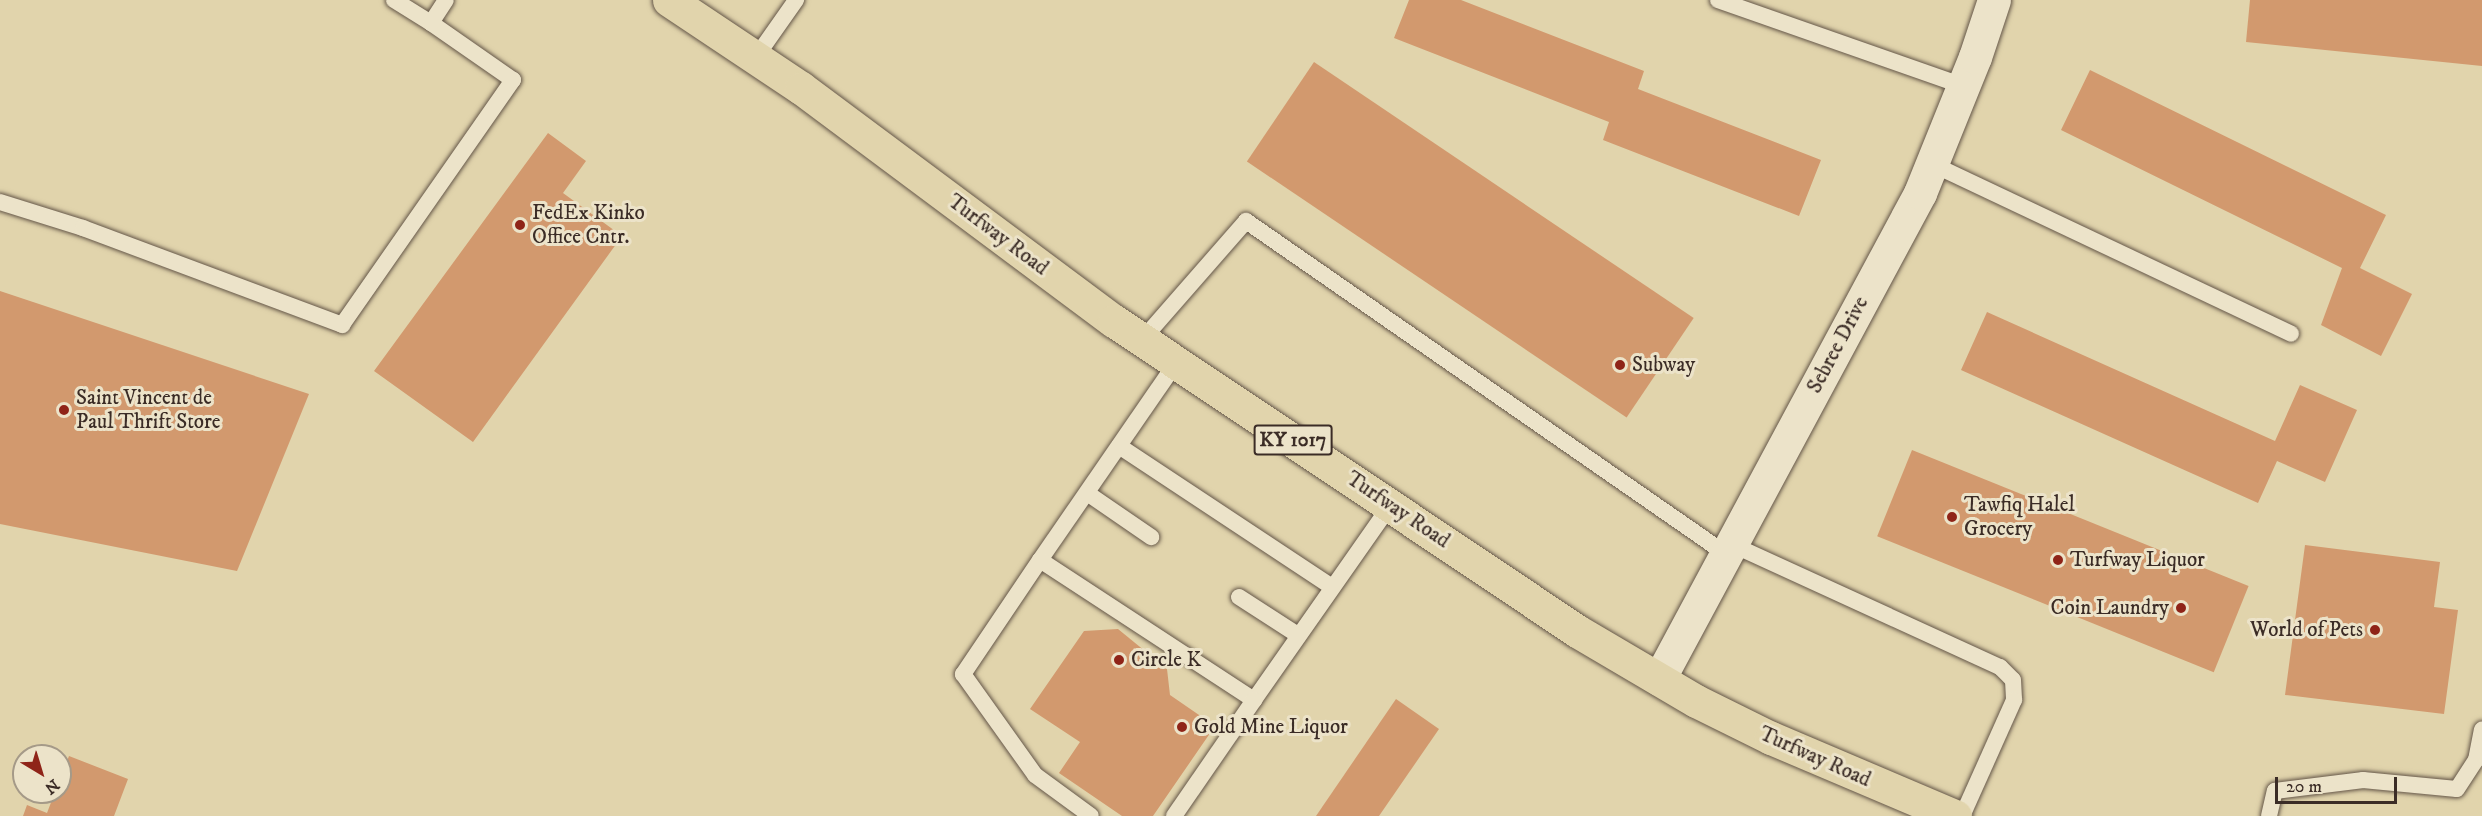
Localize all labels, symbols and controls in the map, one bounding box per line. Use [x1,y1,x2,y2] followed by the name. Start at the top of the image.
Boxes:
[943,189,1053,281] street label: Turfway Road
[532,200,645,250] place label: FedEx Kinko Office Cntr.
[513,218,527,232] marker: FedEx Kinko Office Cntr.
[1802,292,1874,398] street label: Sebree Drive
[1632,352,1695,378] place label: Subway
[1613,358,1627,372] marker: Subway
[76,385,221,435] place label: Saint Vincent de Paul Thrift Store
[57,403,71,417] marker: Saint Vincent de Paul Thrift Store
[1252,423,1334,457] road number: KY 1017
[1341,466,1455,554] street label: Turfway Road
[1964,492,2075,542] place label: Tawfiq Halel Grocery
[1945,510,1959,524] marker: Tawfiq Halel Grocery
[2070,547,2205,573] place label: Turfway Liquor
[2051,553,2065,567] marker: Turfway Liquor
[2051,595,2169,621] place label: Coin Laundry
[2174,601,2188,615] marker: Coin Laundry
[2250,617,2363,643] place label: World of Pets
[2368,623,2382,637] marker: World of Pets
[1131,647,1201,673] place label: Circle K
[1112,653,1126,667] marker: Circle K
[1194,714,1348,740] place label: Gold Mine Liquor
[1175,720,1189,734] marker: Gold Mine Liquor
[1755,721,1875,793] street label: Turfway Road
[12,744,72,804] north arrow
[2278,765,2400,803] scale bar
[41,775,63,799] text: N
[2286,776,2322,798] text: 20 m

